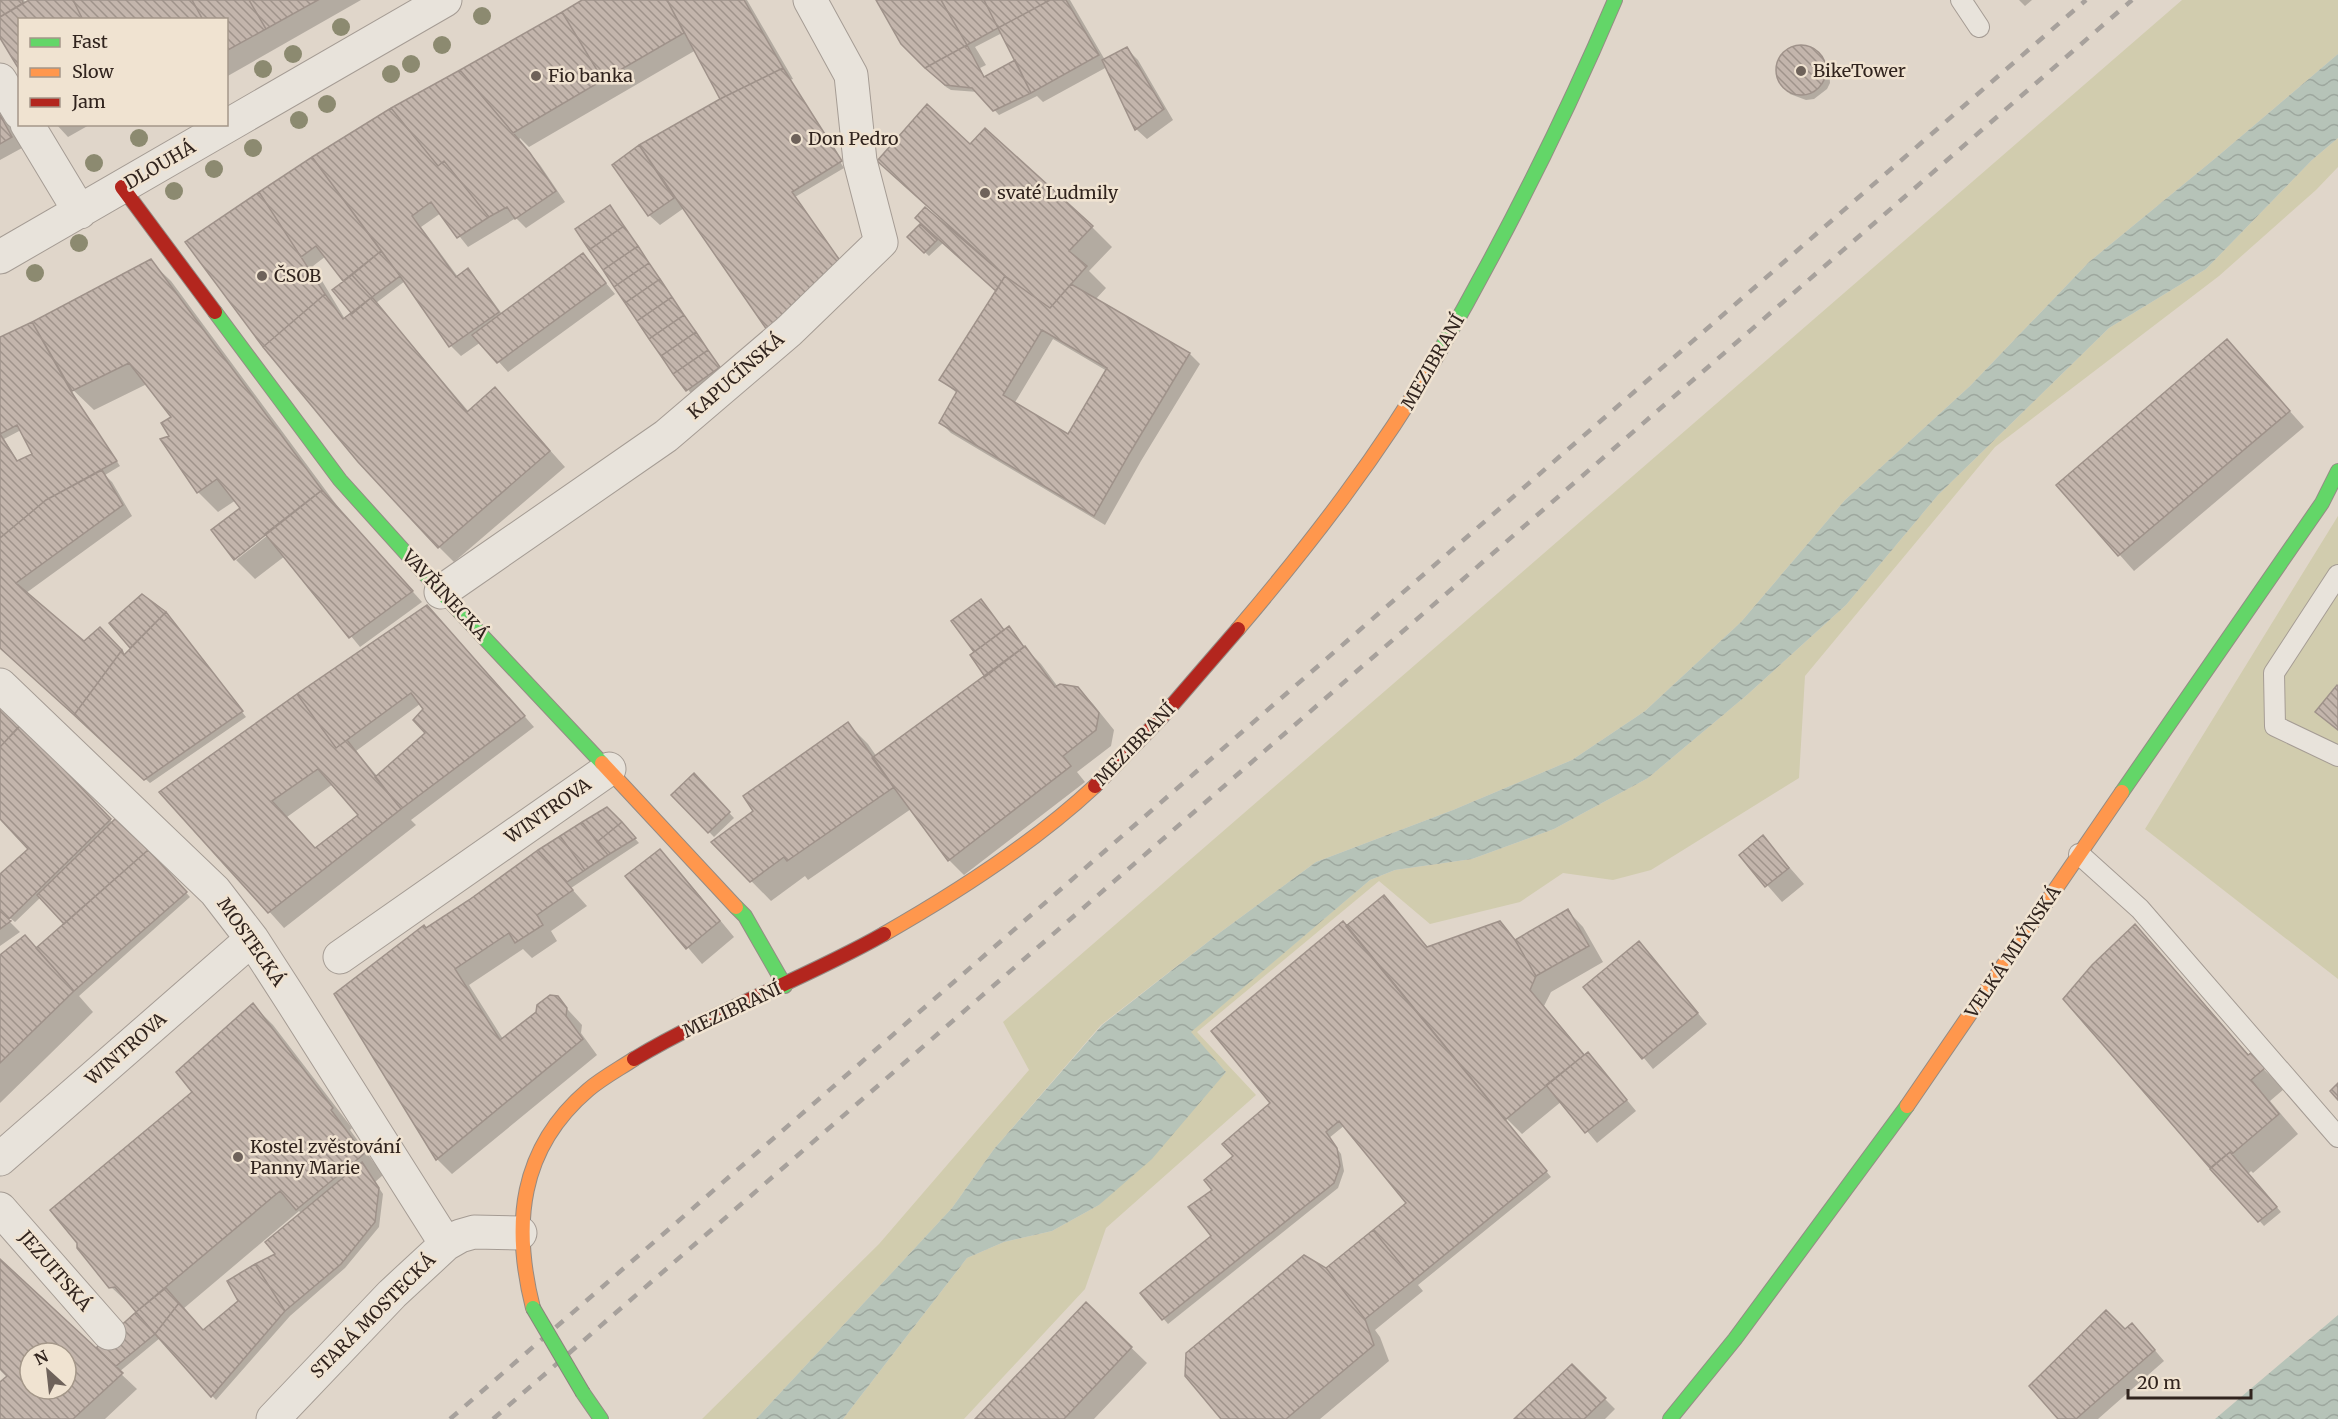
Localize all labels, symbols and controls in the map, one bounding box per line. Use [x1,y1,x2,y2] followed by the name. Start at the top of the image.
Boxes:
[18,18,228,126] legend
[72,30,108,53] text: Fast
[1813,59,1906,82] place label: BikeTower
[72,60,115,83] text: Slow
[548,64,633,87] place label: Fio banka
[1794,64,1808,78] marker: BikeTower
[529,69,543,83] marker: Fio banka
[71,90,106,113] text: Jam
[808,127,899,150] place label: Don Pedro
[789,132,803,146] marker: Don Pedro
[120,135,199,194] street label: DLOUHÁ
[997,181,1119,204] place label: svaté Ludmily
[978,186,992,200] marker: svaté Ludmily
[274,264,321,287] place label: ČSOB
[255,269,269,283] marker: ČSOB
[1396,310,1469,414] street label: MEZIBRANÍ
[683,327,789,424] street label: KAPUCÍNSKÁ
[397,544,494,645] street label: VAVŘINECKÁ
[1089,697,1180,790] street label: MEZIBRANÍ
[499,772,595,849] street label: WINTROVA
[1959,881,2066,1023] street label: VELKÁ MLÝNSKÁ
[213,893,290,991] street label: MOSTECKÁ
[679,977,785,1042] street label: MEZIBRANÍ
[80,1007,171,1091] street label: WINTROVA
[250,1135,402,1179] place label: Kostel zvěstování Panny Marie
[231,1150,245,1164] marker: Kostel zvěstování Panny Marie
[14,1225,97,1316] street label: JEZUITSKÁ
[305,1248,440,1383] street label: STARÁ MOSTECKÁ
[18,1341,78,1401] north arrow
[31,1346,52,1369] text: N
[2128,1362,2251,1400] scale bar
[2137,1371,2181,1394] text: 20 m

